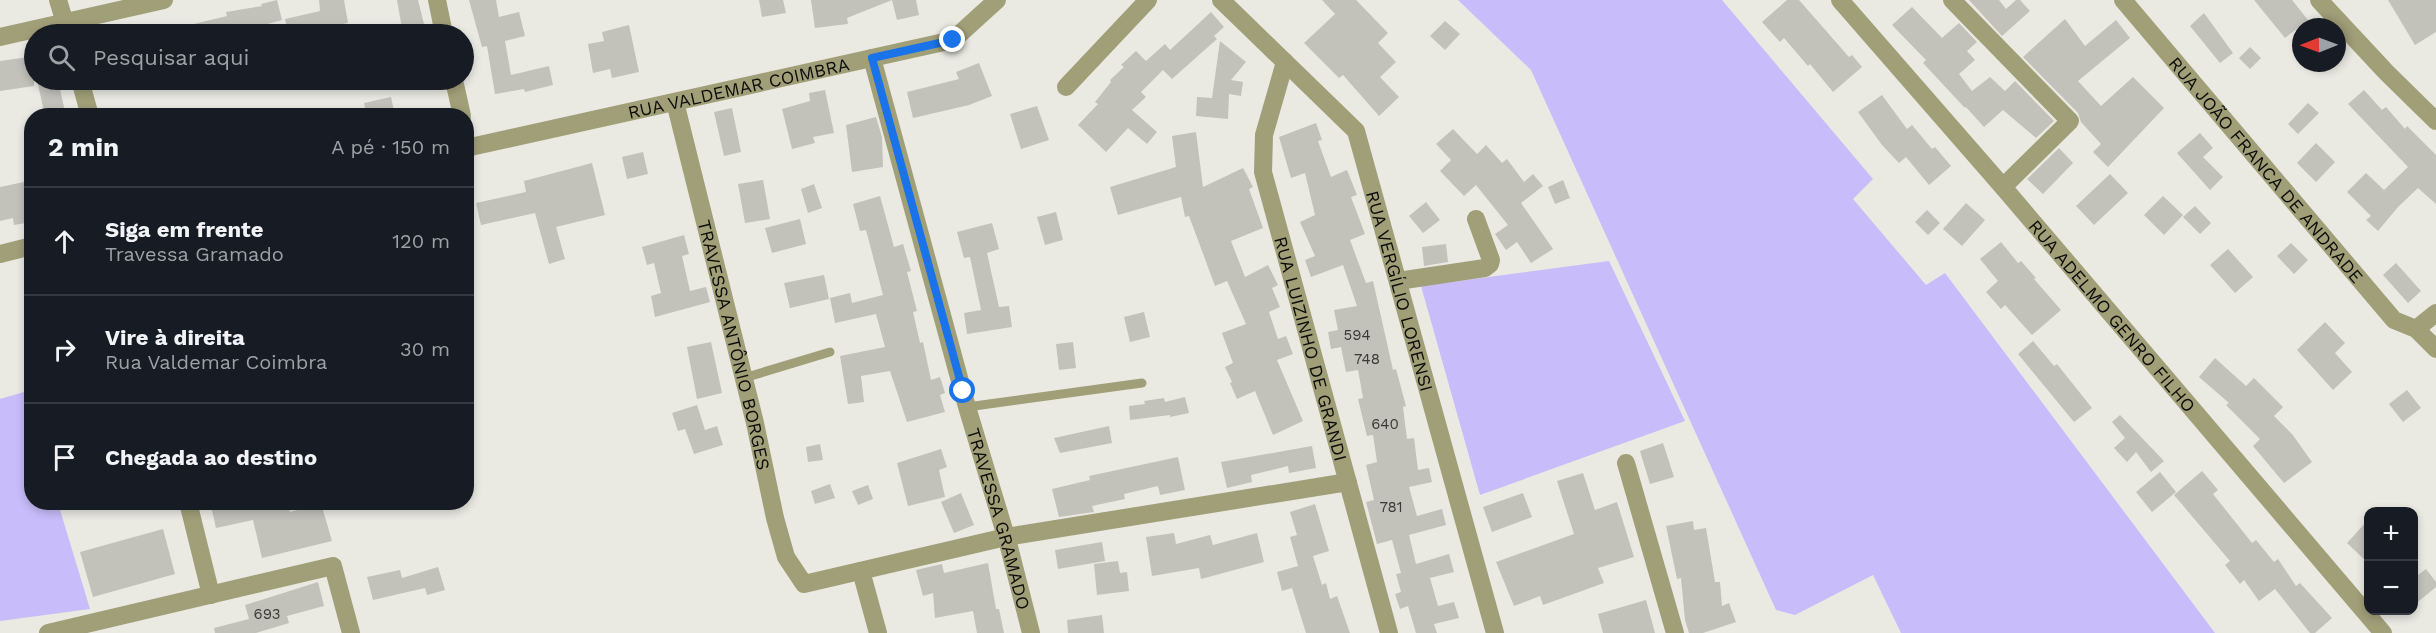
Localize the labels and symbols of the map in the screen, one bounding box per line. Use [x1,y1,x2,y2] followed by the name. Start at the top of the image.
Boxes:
[2292,18,2346,72] north arrow
[939,26,965,52] route end
[2165,52,2368,287] street label: RUA JOÃO FRANCA DE ANDRADE
[626,53,851,122] street label: RUA VALDEMAR COIMBRA
[1362,188,1438,394] street label: RUA VERGÍLIO LORENSI
[2025,215,2200,416] street label: RUA ADELMO GENRO FILHO
[694,217,775,472] street label: TRAVESSA ANTÔNIO BORGES
[1271,234,1352,463] street label: RUA LUIZINHO DE GRANDI
[1343,326,1371,344] house number: 594
[1354,350,1380,368] house number: 748
[949,377,975,403] route start
[1371,415,1399,433] house number: 640
[963,425,1035,612] street label: TRAVESSA GRAMADO
[1379,498,1403,516] house number: 781
[254,605,280,623] house number: 693

